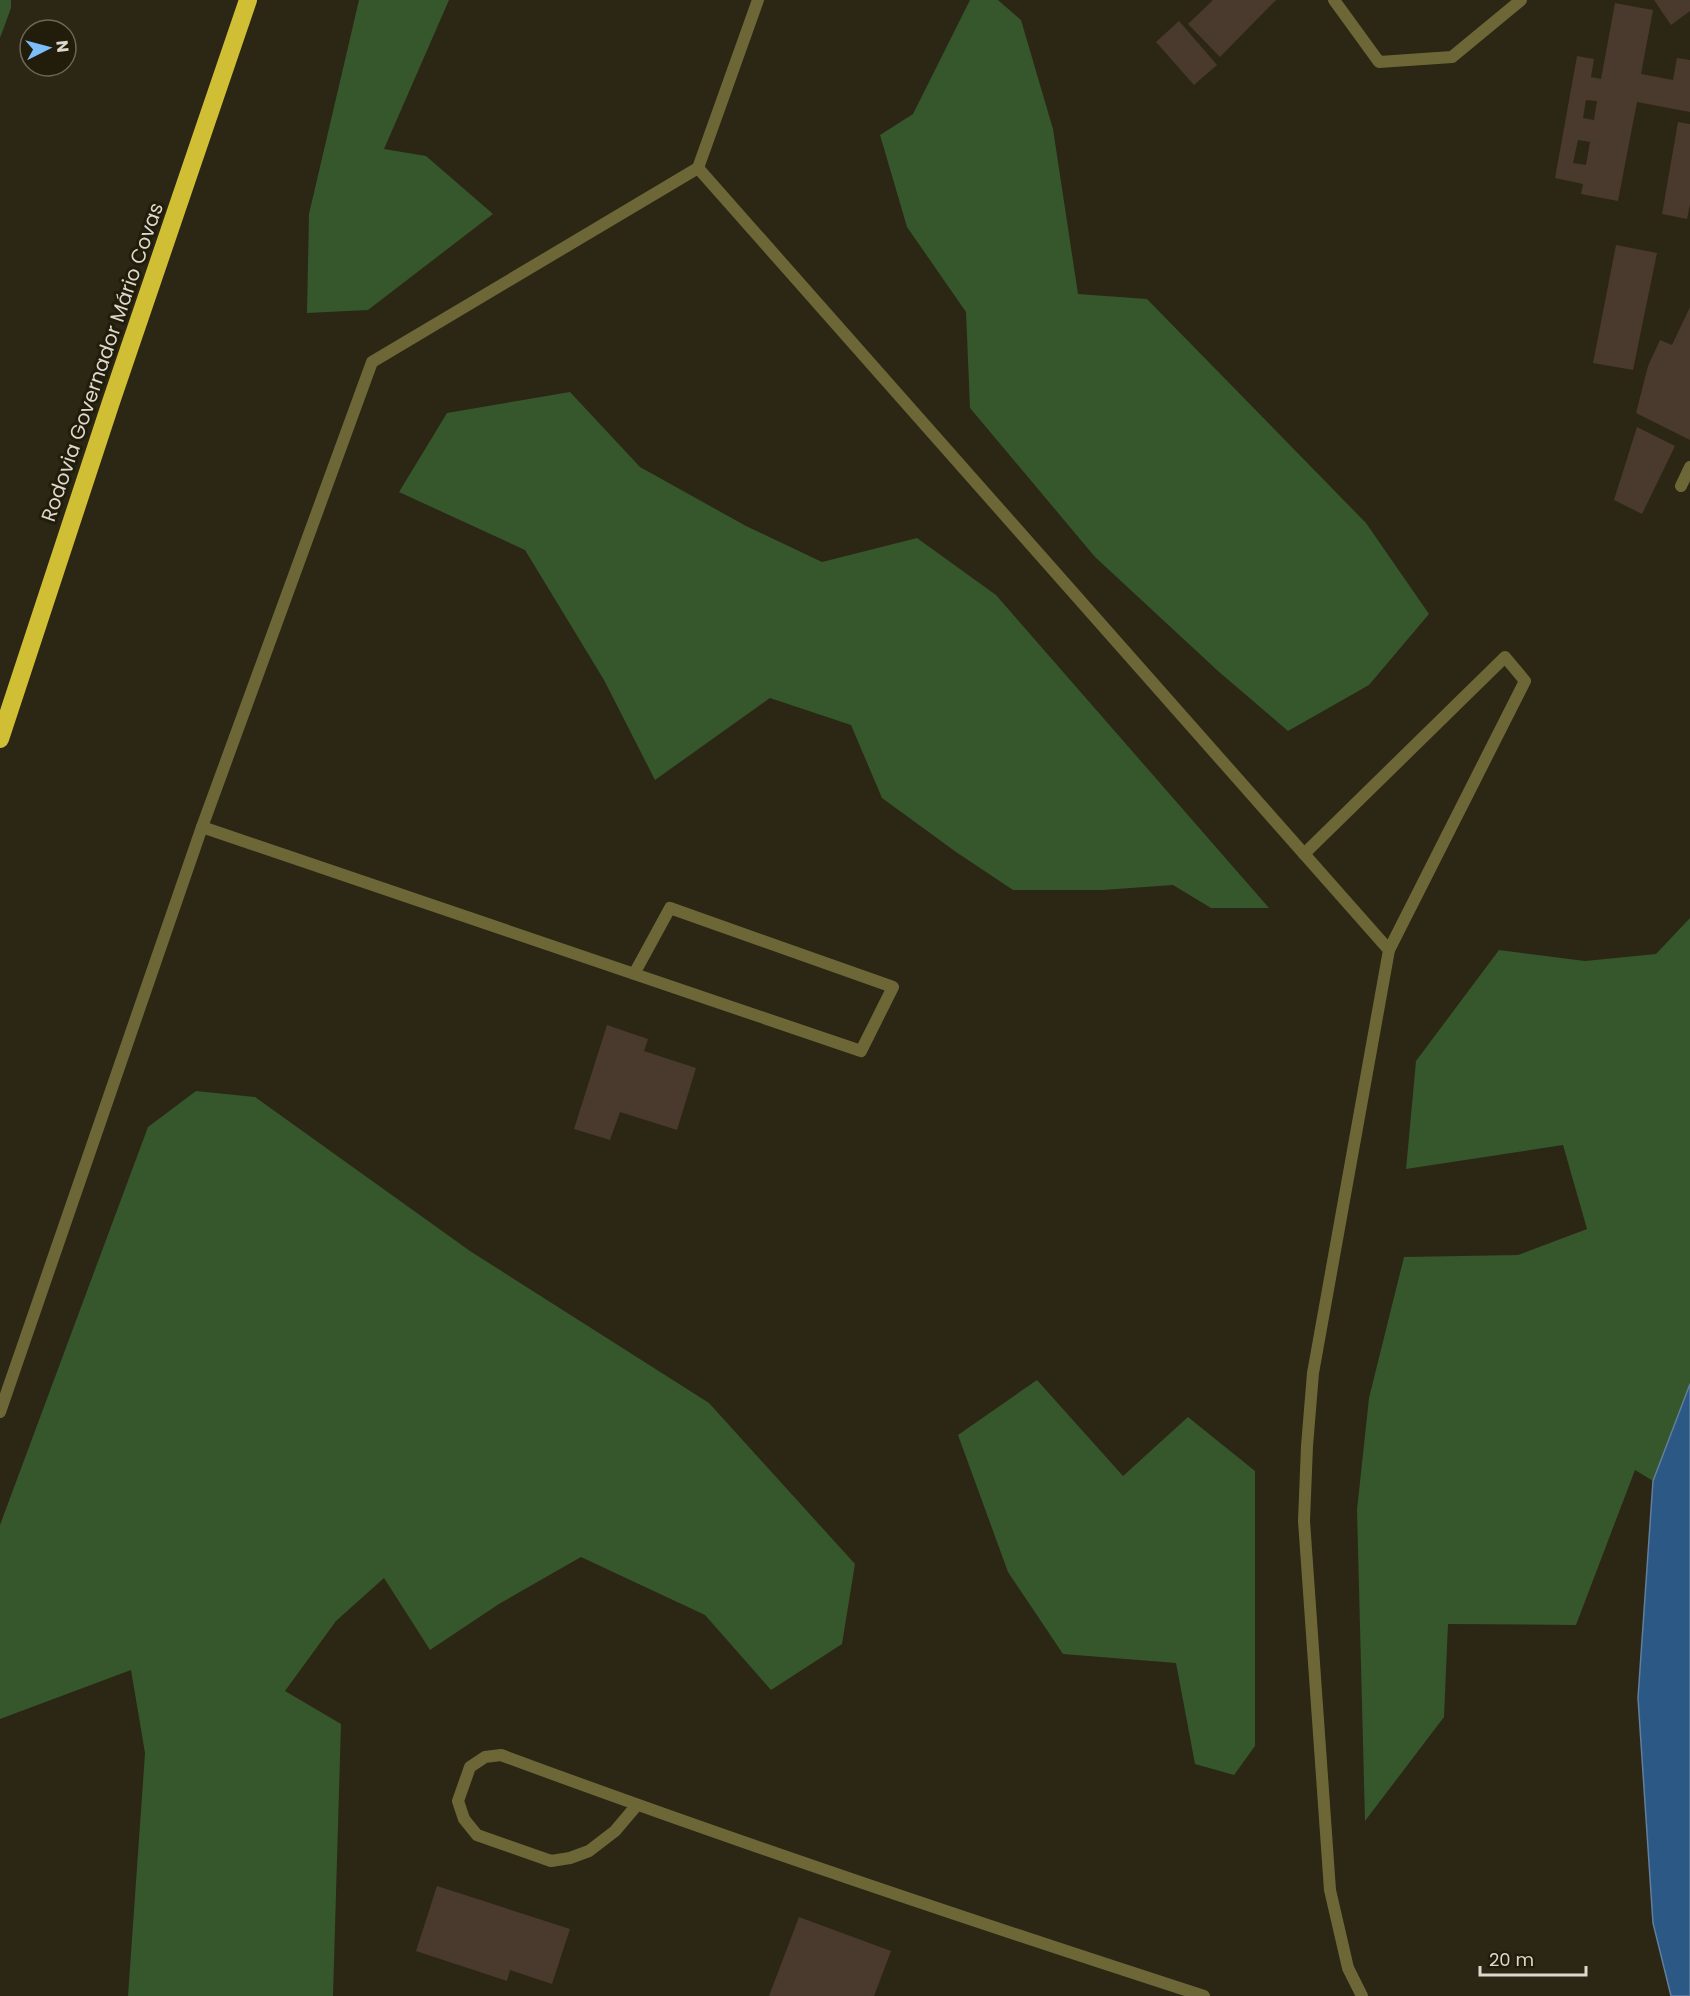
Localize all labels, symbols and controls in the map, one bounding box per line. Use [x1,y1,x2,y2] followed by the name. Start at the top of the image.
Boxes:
[18,18,78,78] north arrow
[50,39,74,54] text: N
[34,199,170,525] street label: Rodovia Governador Mário Covas
[1480,1939,1586,1977] scale bar
[1489,1947,1534,1972] text: 20 m

